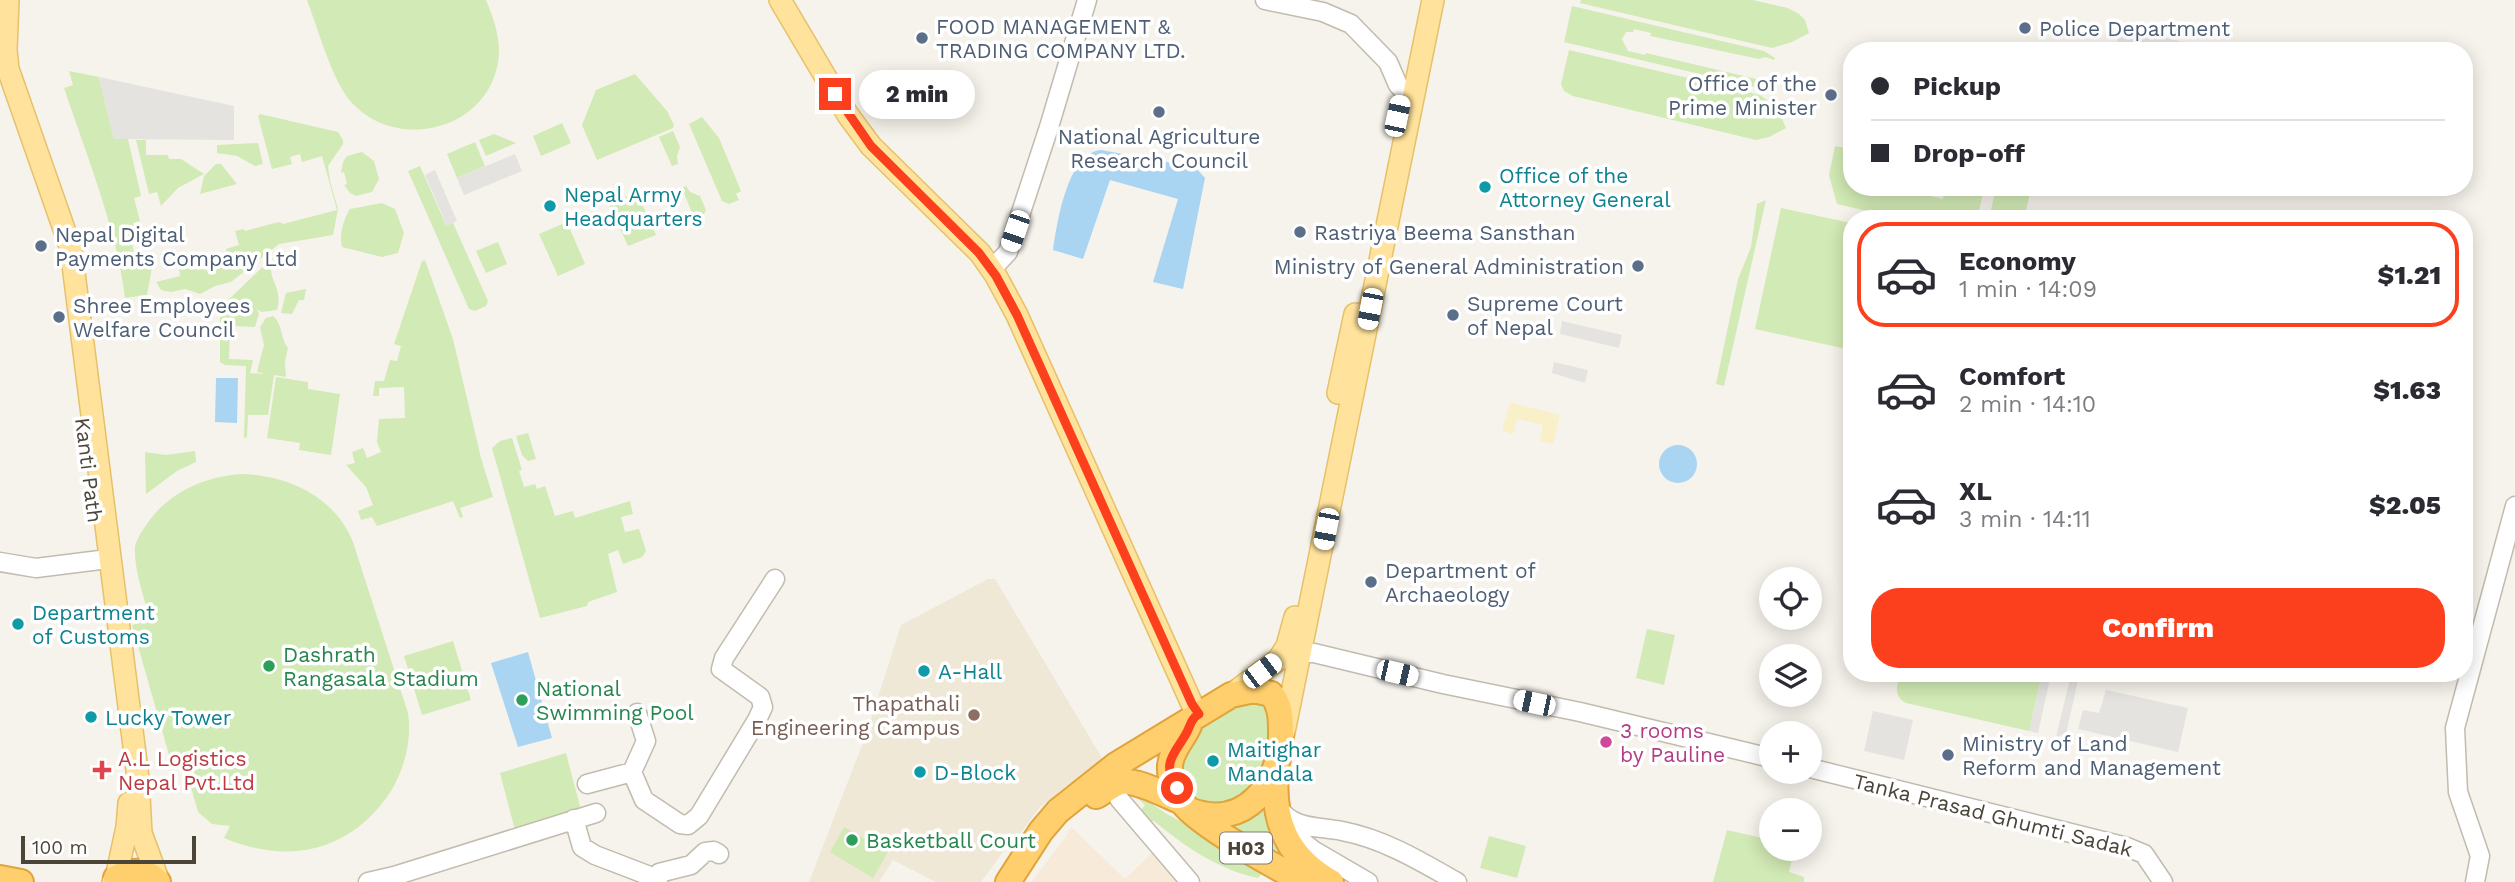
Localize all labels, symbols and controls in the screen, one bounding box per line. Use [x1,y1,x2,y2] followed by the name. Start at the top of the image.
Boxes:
[936,14,1186,63] place label: FOOD MANAGEMENT & TRADING COMPANY LTD.
[2039,16,2230,41] place label: Police Department
[2017,20,2033,36] marker: Police Department
[914,30,930,46] marker: FOOD MANAGEMENT & TRADING COMPANY LTD.
[860,70,975,119] callout: 2 min
[1668,71,1817,120] place label: Office of the Prime Minister
[1913,71,2001,101] text: Pickup
[819,78,851,110] route end
[886,81,948,108] text: 2 min
[1823,87,1839,103] marker: Office of the Prime Minister
[1383,93,1412,139] car
[1151,104,1167,120] marker: National Agriculture Research Council
[1058,124,1260,173] place label: National Agriculture Research Council
[1913,138,2025,168] text: Drop-off
[1499,163,1671,212] place label: Office of the Attorney General
[1477,179,1493,195] marker: Office of the Attorney General
[564,182,702,231] place label: Nepal Army Headquarters
[542,198,558,214] marker: Nepal Army Headquarters
[999,208,1032,254] car
[1314,220,1575,245] place label: Rastriya Beema Sansthan
[55,222,298,271] place label: Nepal Digital Payments Company Ltd
[1292,224,1308,240] marker: Rastriya Beema Sansthan
[33,238,49,254] marker: Nepal Digital Payments Company Ltd
[1875,243,1938,306] icon: car
[1959,246,2076,276] text: Economy
[1274,254,1624,279] place label: Ministry of General Administration
[1630,258,1646,274] marker: Ministry of General Administration
[2378,260,2441,290] text: $1.21
[1959,276,2097,303] text: 1 min · 14:09
[1356,286,1385,332] car
[1467,291,1623,340] place label: Supreme Court of Nepal
[73,293,251,342] place label: Shree Employees Welfare Council
[1445,307,1461,323] marker: Supreme Court of Nepal
[51,309,67,325] marker: Shree Employees Welfare Council
[1875,358,1938,421] icon: car
[1959,361,2065,391] text: Comfort
[2373,375,2441,405] text: $1.63
[1959,391,2096,418] text: 2 min · 14:10
[70,416,108,524] street label: Kanti Path
[1875,473,1938,536] icon: car
[1959,476,1992,506] text: XL
[2369,490,2441,520] text: $2.05
[1312,506,1341,552] car
[1959,506,2091,533] text: 3 min · 14:11
[1385,558,1536,607] place label: Department of Archaeology
[1759,567,1822,861] map controls
[1759,567,1822,630] button: locate
[1363,574,1379,590] marker: Department of Archaeology
[1871,588,2445,668] button: Confirm
[32,600,155,649] place label: Department of Customs
[10,616,26,632] marker: Department of Customs
[283,642,479,691] place label: Dashrath Rangasala Stadium
[1759,644,1822,707] button: layers
[1239,650,1286,692] car
[261,658,277,674] marker: Dashrath Rangasala Stadium
[1375,658,1420,688] car
[938,659,1003,684] place label: A-Hall
[916,663,932,679] marker: A-Hall
[536,676,694,725] place label: National Swimming Pool
[1512,688,1557,718] car
[751,691,960,740] place label: Thapathali Engineering Campus
[514,692,530,708] marker: National Swimming Pool
[105,705,232,730] place label: Lucky Tower
[966,707,982,723] marker: Thapathali Engineering Campus
[83,709,99,725] marker: Lucky Tower
[1620,718,1725,767] place label: 3 rooms by Pauline
[1759,721,1822,784] button: +
[1962,731,2221,780] place label: Ministry of Land Reform and Management
[1598,734,1614,750] marker: 3 rooms by Pauline
[1227,737,1322,786] place label: Maitighar Mandala
[118,746,255,795] place label: A.L Logistics Nepal Pvt.Ltd
[1940,747,1956,763] marker: Ministry of Land Reform and Management
[1205,753,1221,769] marker: Maitighar Mandala
[92,760,112,780] marker: A.L Logistics Nepal Pvt.Ltd
[934,760,1016,785] place label: D-Block
[912,764,928,780] marker: D-Block
[1851,768,2135,862] street label: Tanka Prasad Ghumti Sadak
[1161,772,1193,804] route start
[1759,798,1822,861] button: −
[866,828,1036,853] place label: Basketball Court
[844,832,860,848] marker: Basketball Court
[1220,832,1272,863] road number: H03
[21,833,196,865] scale bar
[32,836,88,859] text: 100 m

